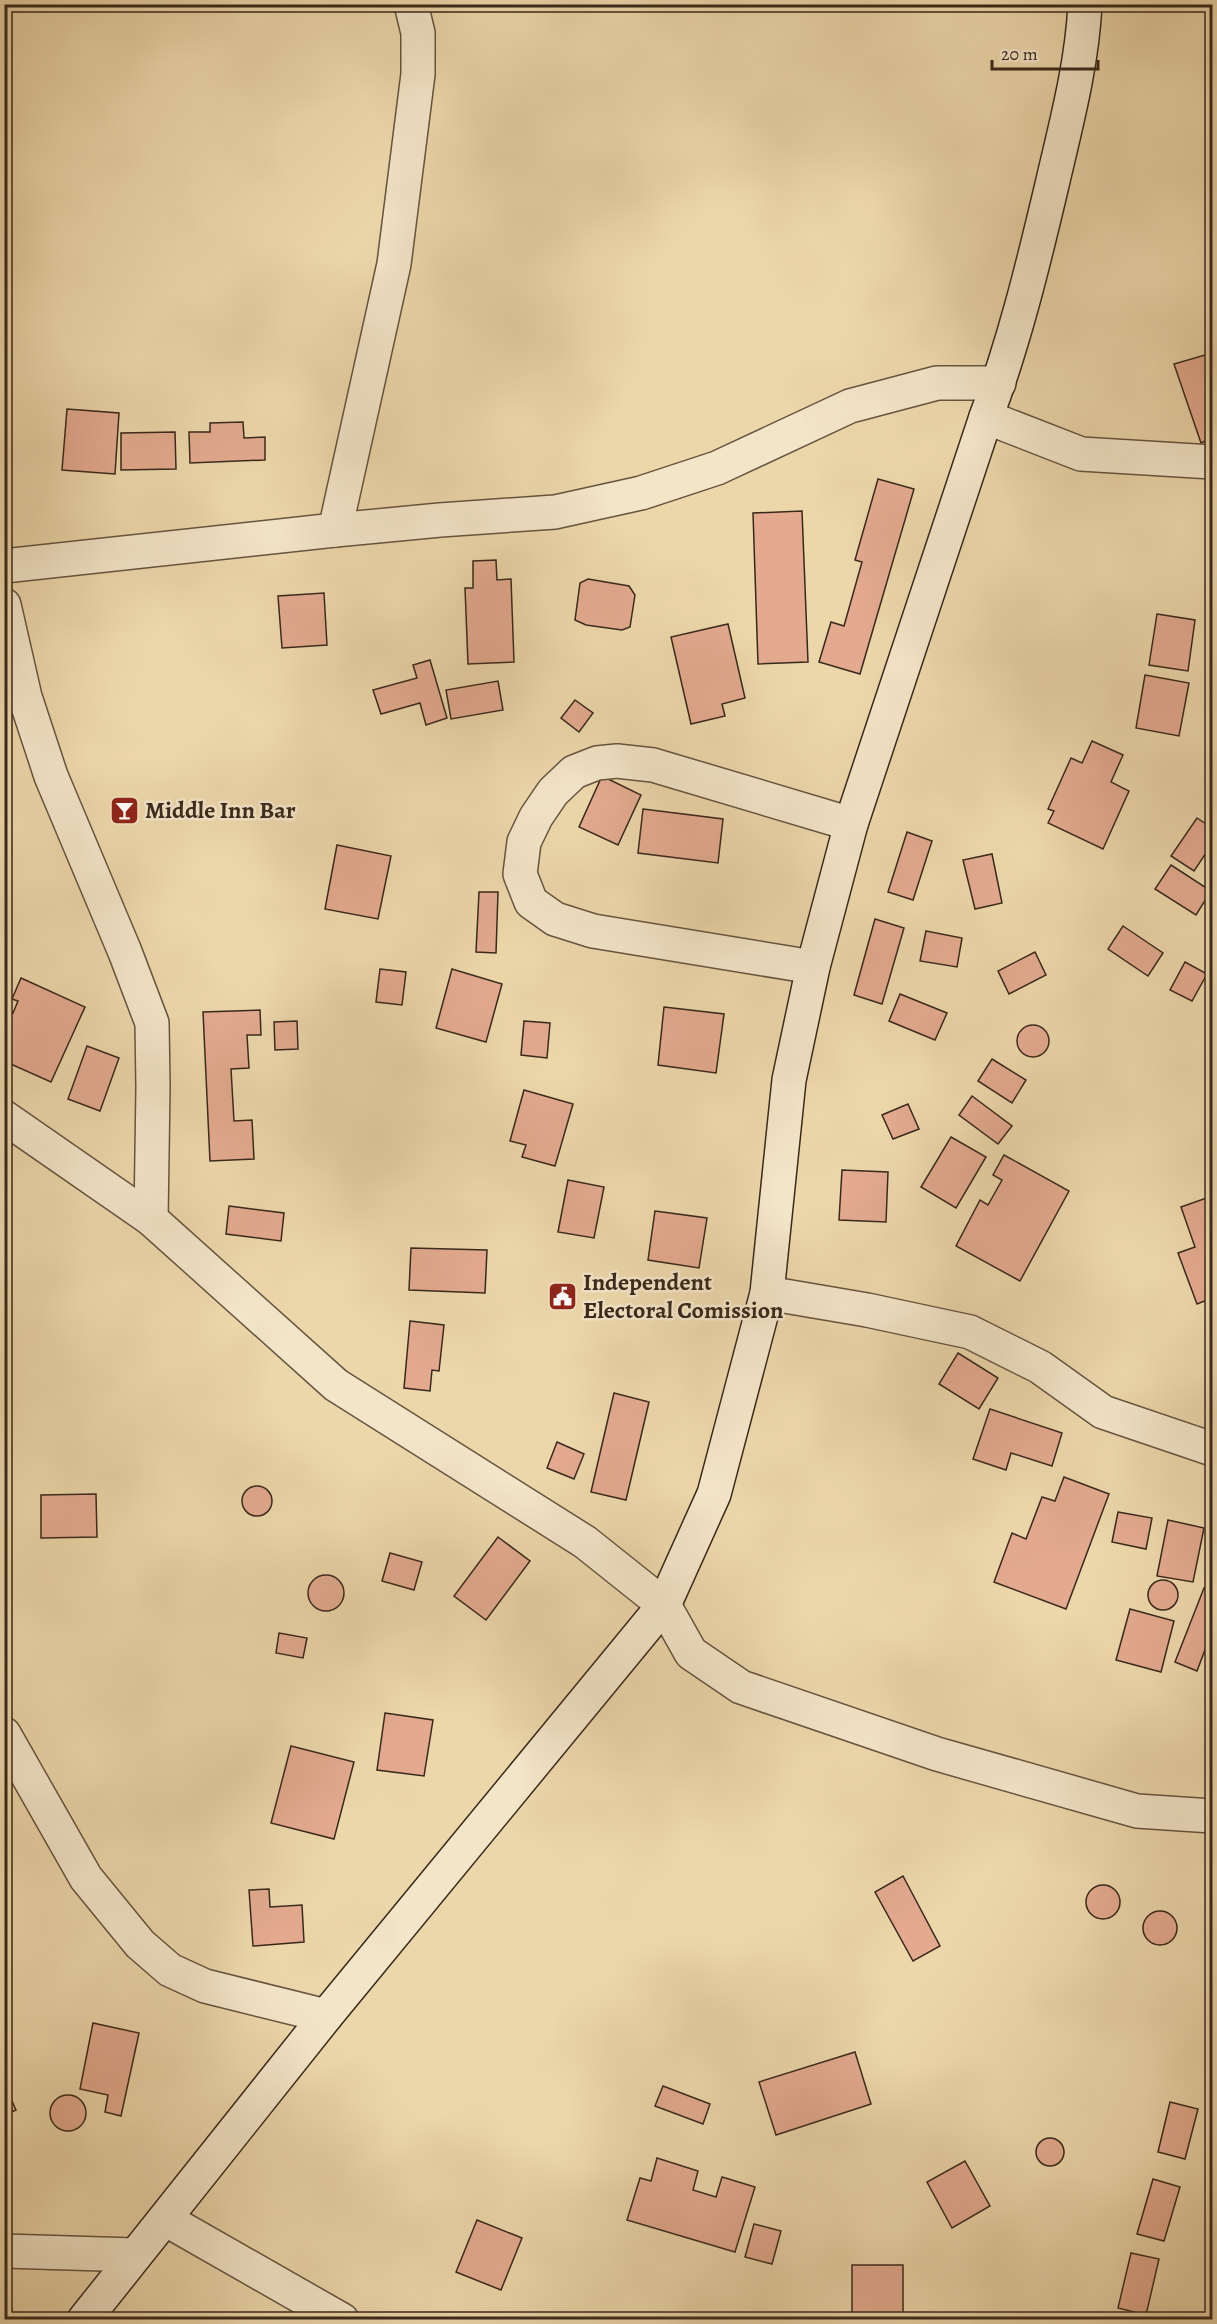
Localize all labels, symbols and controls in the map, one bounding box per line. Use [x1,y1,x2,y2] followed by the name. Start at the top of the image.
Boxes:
[992,33,1098,71] scale bar
[1001,42,1038,66] text: 20 m
[108,794,140,826] bar icon: Middle Inn Bar
[145,794,296,826] place label: Middle Inn Bar
[583,1266,784,1326] place label: Independent Electoral Comission
[546,1280,578,1312] public building icon: Independent Electoral Comission

